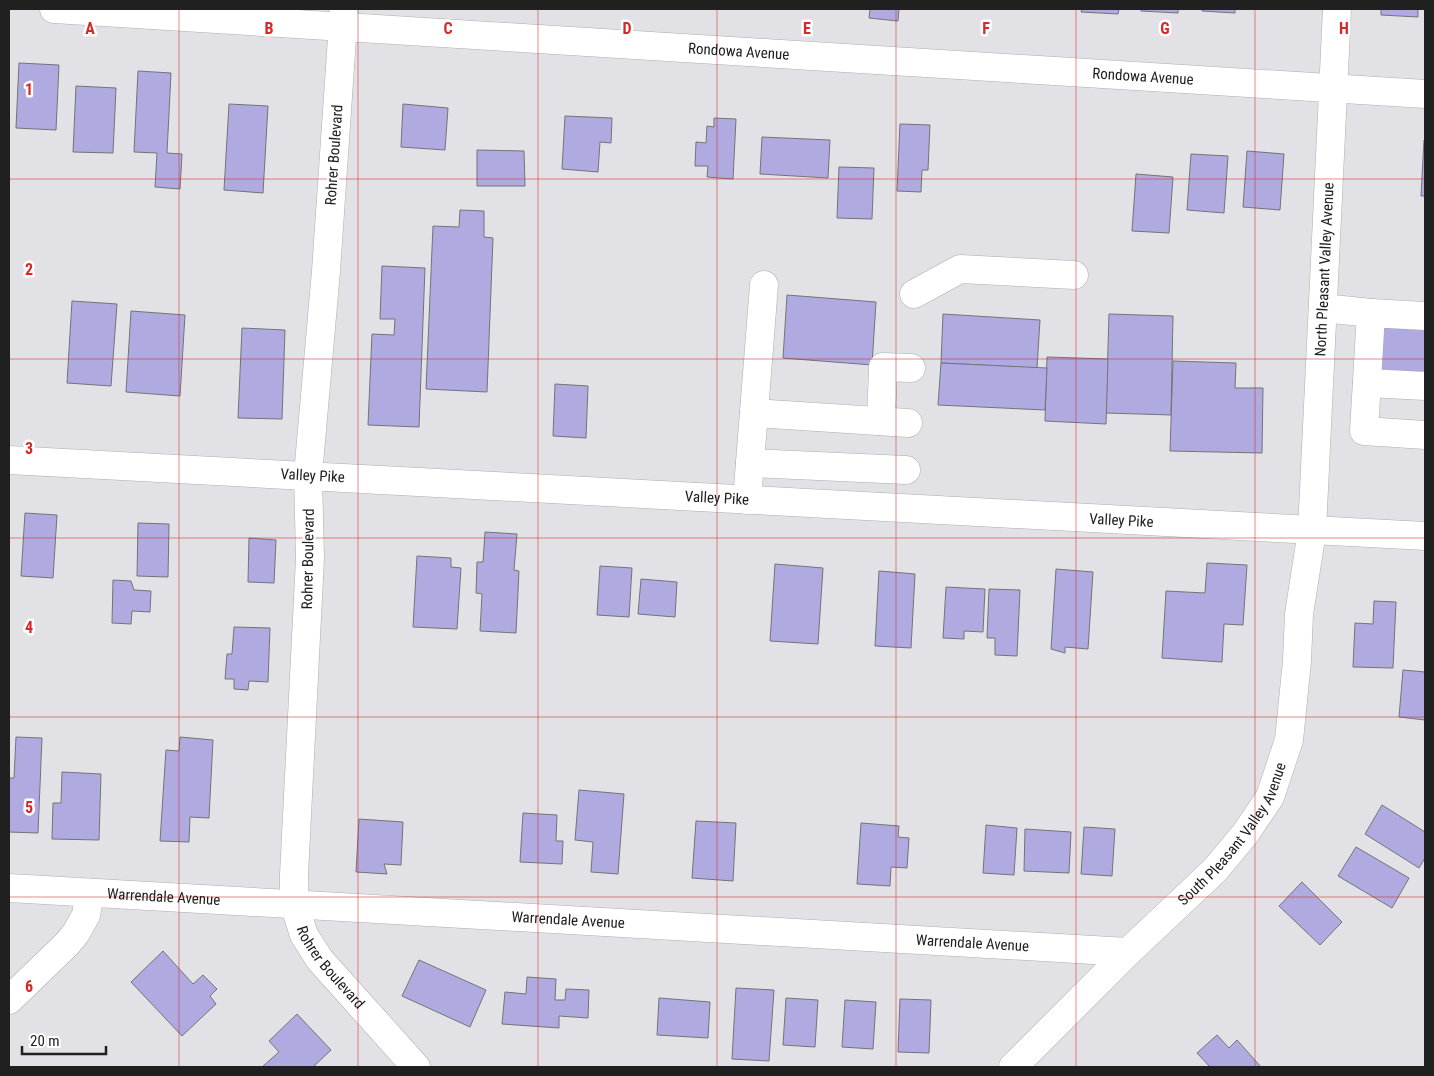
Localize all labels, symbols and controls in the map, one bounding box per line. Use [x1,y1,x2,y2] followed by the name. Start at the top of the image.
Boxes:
[85,19,95,38] text: A
[265,19,274,38] text: B
[443,19,453,38] text: C
[622,19,632,38] text: D
[803,19,811,38] text: E
[982,19,990,38] text: F
[1160,19,1170,38] text: G
[1339,19,1349,38] text: H
[688,39,790,64] street label: Rondowa Avenue
[1092,64,1194,89] street label: Rondowa Avenue
[25,80,33,99] text: 1
[322,104,346,206] street label: Rohrer Boulevard
[1311,182,1338,357] street label: North Pleasant Valley Avenue
[25,260,33,279] text: 2
[25,439,33,458] text: 3
[280,465,345,486] street label: Valley Pike
[684,487,750,509] street label: Valley Pike
[298,508,318,610] street label: Rohrer Boulevard
[1089,510,1154,531] street label: Valley Pike
[25,618,33,637] text: 4
[1174,760,1290,909] street label: South Pleasant Valley Avenue
[25,798,33,817] text: 5
[107,885,221,909] street label: Warrendale Avenue
[511,908,625,932] street label: Warrendale Avenue
[293,924,368,1012] street label: Rohrer Boulevard
[915,931,1030,955] street label: Warrendale Avenue
[25,977,33,996] text: 6
[22,1024,106,1056] scale bar
[30,1032,60,1050] text: 20 m

